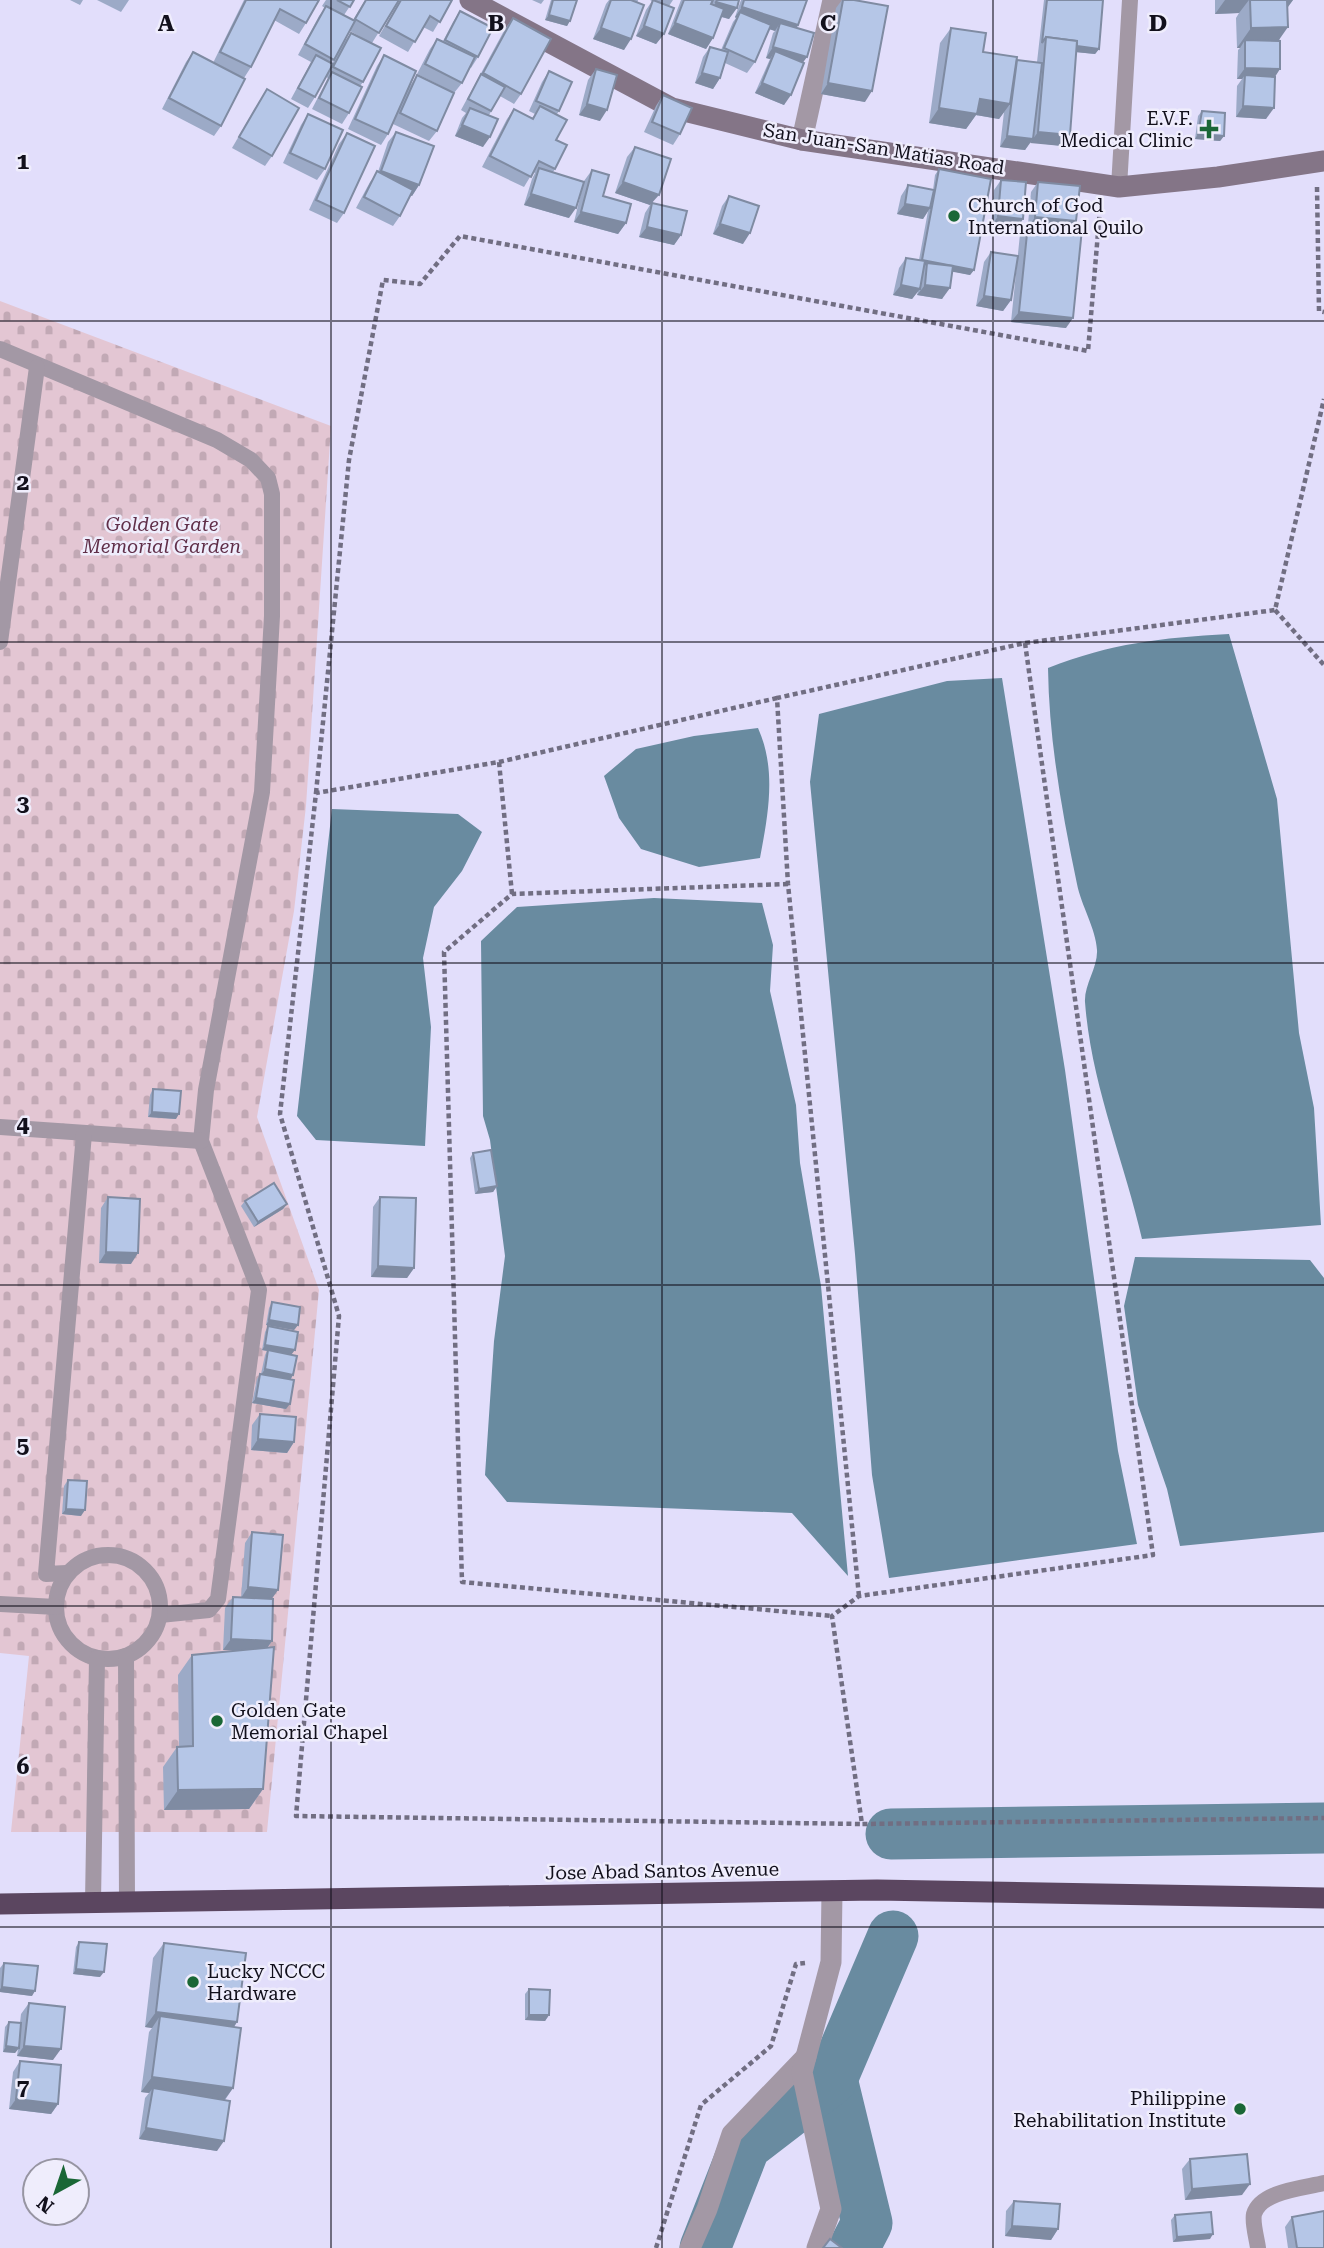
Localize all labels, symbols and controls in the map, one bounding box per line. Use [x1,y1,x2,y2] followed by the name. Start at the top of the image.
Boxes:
[158,10,175,37] text: A
[488,10,504,37] text: B
[820,10,836,37] text: C
[1149,10,1167,37] text: D
[1060,107,1193,152] place label: E.V.F. Medical Clinic
[762,119,1006,179] street label: San Juan-San Matias Road
[1199,119,1219,139] marker: E.V.F. Medical Clinic
[17,148,30,175] text: 1
[968,194,1143,239] place label: Church of God International Quilo
[946,208,962,224] marker: Church of God International Quilo
[17,469,29,496] text: 2
[82,513,241,558] park label: Golden Gate Memorial Garden
[17,790,30,817] text: 3
[17,1111,30,1138] text: 4
[17,1432,30,1459] text: 5
[231,1699,388,1744] place label: Golden Gate Memorial Chapel
[209,1713,225,1729] marker: Golden Gate Memorial Chapel
[17,1753,30,1780] text: 6
[545,1857,779,1885] street label: Jose Abad Santos Avenue
[207,1960,325,2005] place label: Lucky NCCC Hardware
[185,1974,201,1990] marker: Lucky NCCC Hardware
[17,2074,30,2101] text: 7
[1013,2087,1226,2132] place label: Philippine Rehabilitation Institute
[1232,2101,1248,2117] marker: Philippine Rehabilitation Institute
[21,2157,91,2227] north arrow
[32,2191,58,2218] text: N

